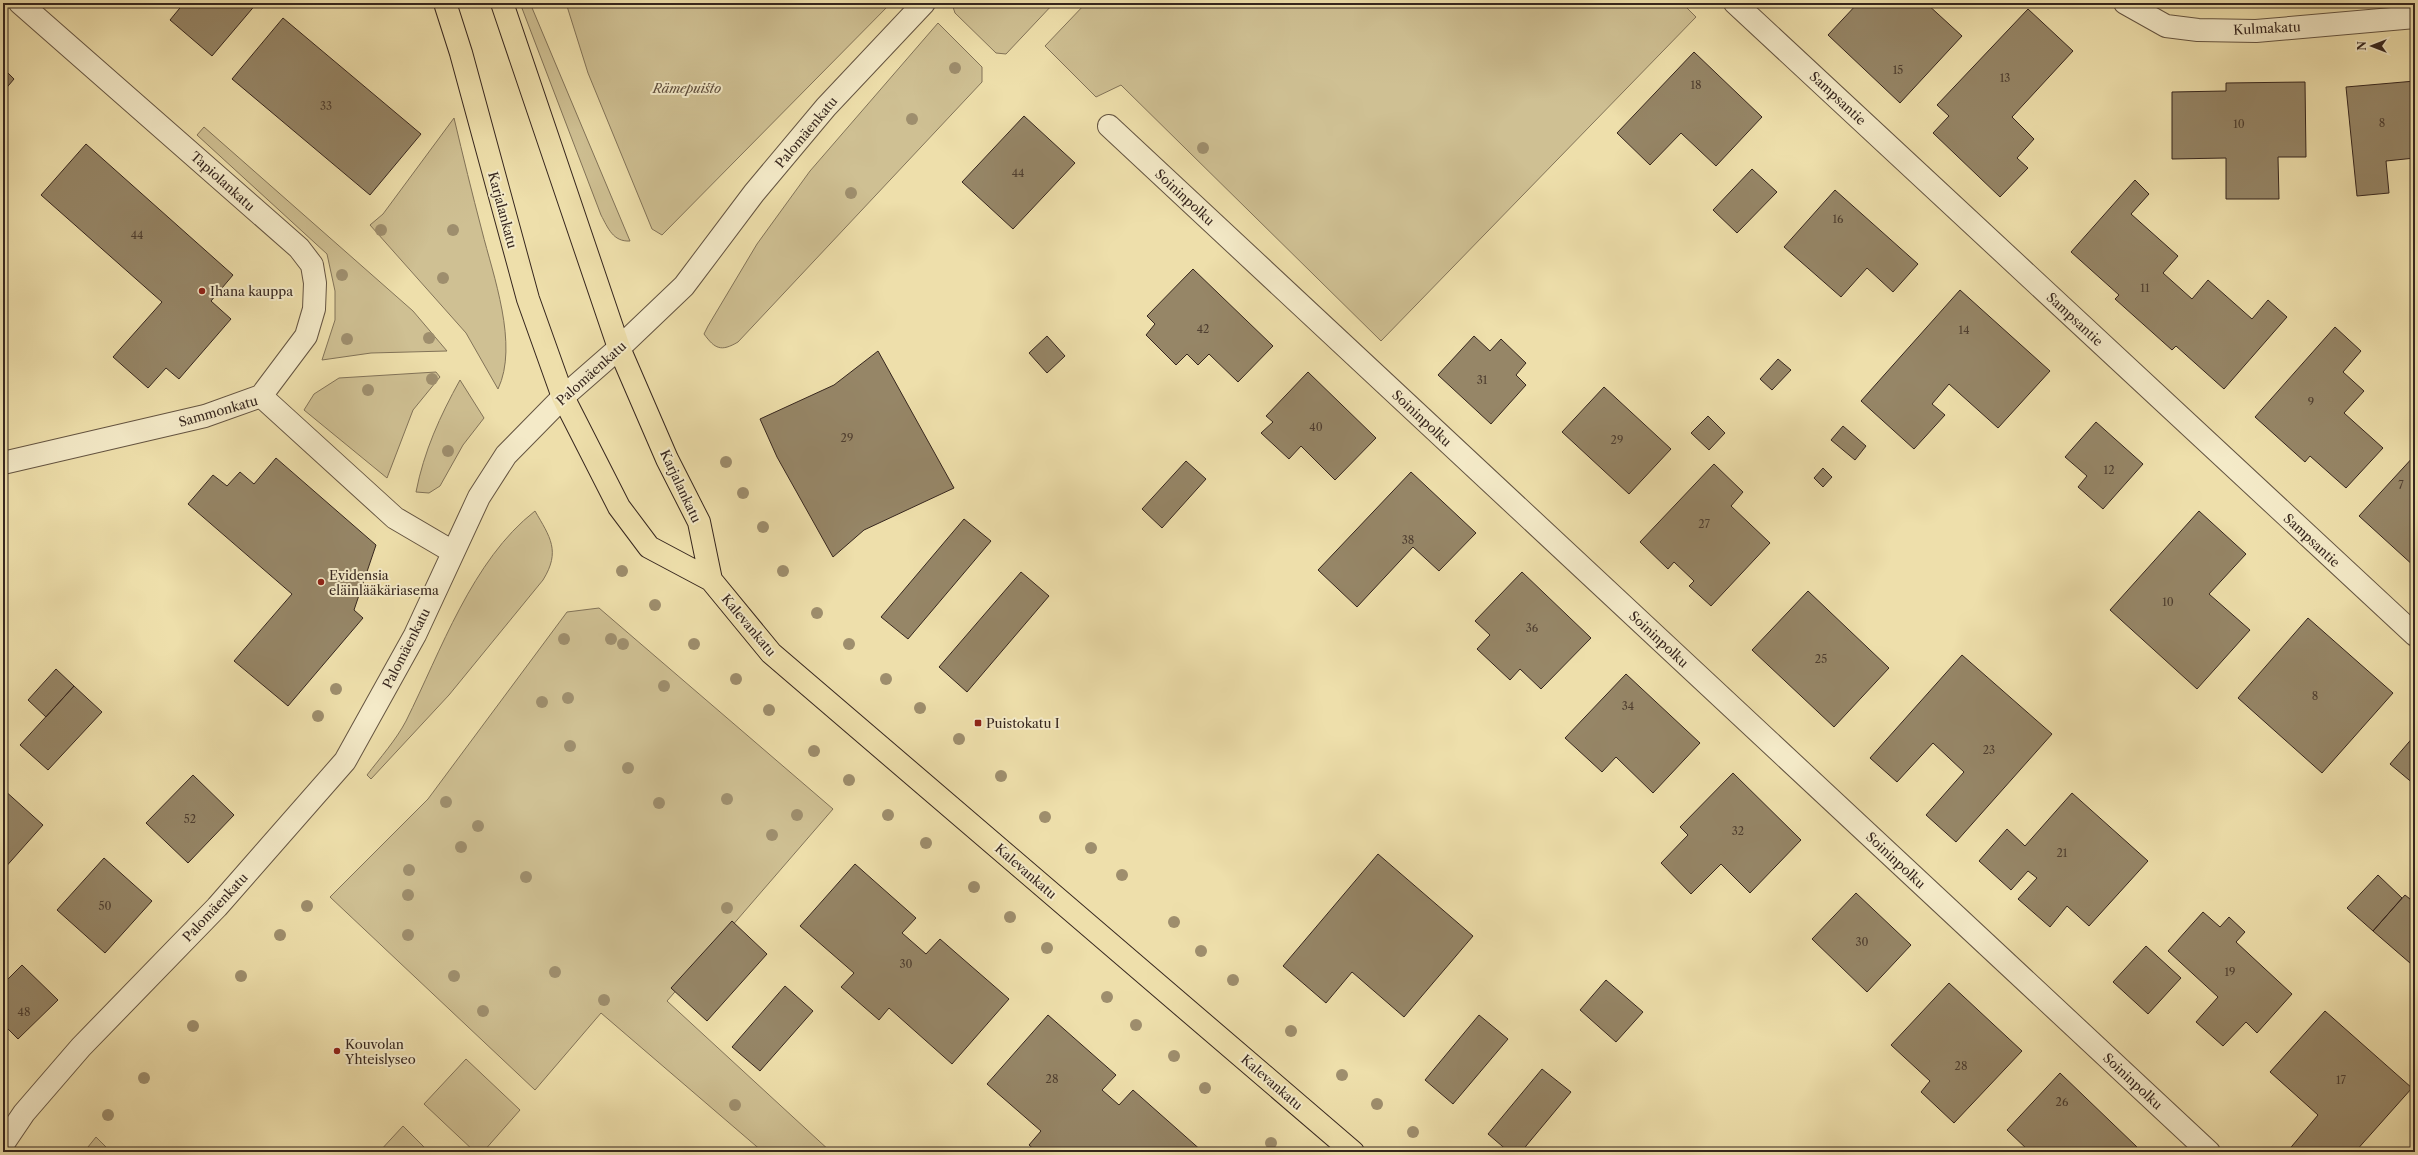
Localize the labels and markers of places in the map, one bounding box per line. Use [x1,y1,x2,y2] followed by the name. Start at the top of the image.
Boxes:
[210,283,293,299] place label: Ihana kauppa
[197,286,207,296] marker: Ihana kauppa
[329,567,439,598] place label: Evidensia eläinlääkäriasema
[316,577,326,587] marker: Evidensia eläinlääkäriasema
[986,715,1060,731] place label: Puistokatu I
[973,718,983,728] marker: Puistokatu I
[344,1036,416,1067] place label: Kouvolan Yhteislyseo
[332,1046,342,1056] marker: Kouvolan Yhteislyseo

